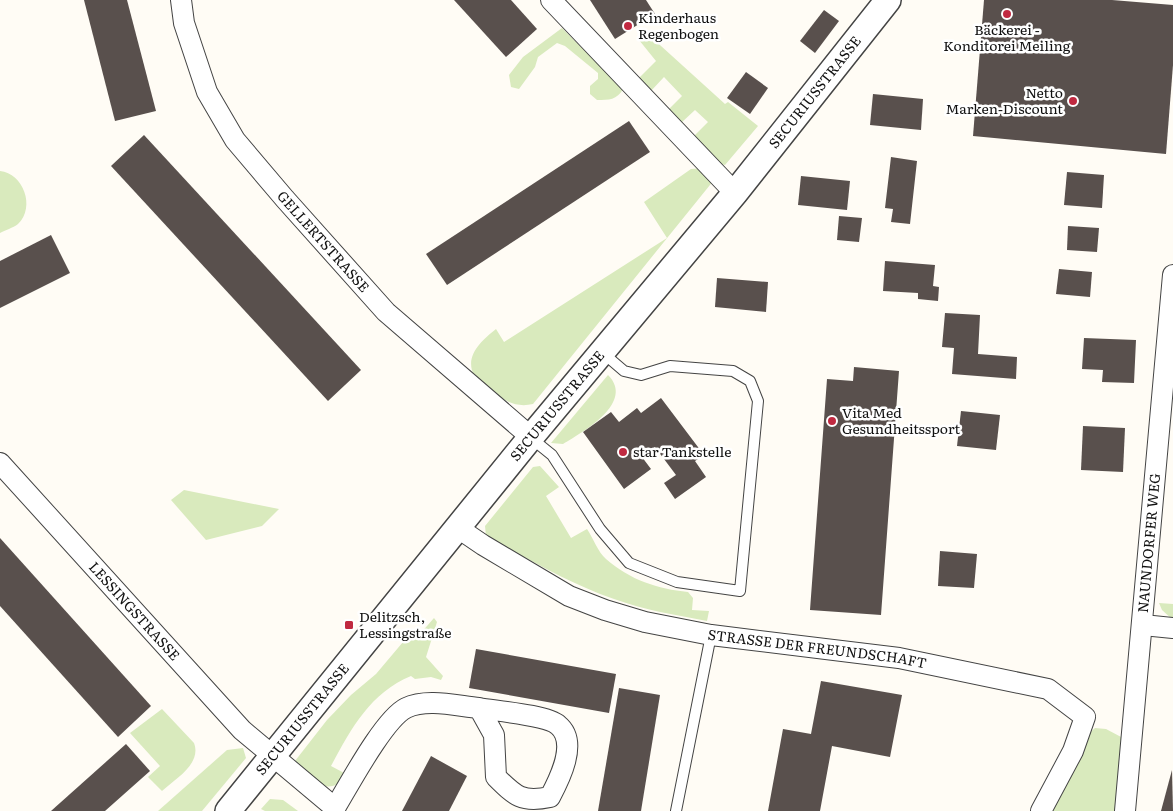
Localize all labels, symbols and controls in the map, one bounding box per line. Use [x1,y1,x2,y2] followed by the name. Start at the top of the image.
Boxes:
[638,7,719,43] place label: Kinderhaus Regenbogen
[1001,8,1013,20] marker: Bäckerei - Konditorei Meiling
[943,19,1071,55] place label: Bäckerei - Konditorei Meiling
[622,20,634,32] marker: Kinderhaus Regenbogen
[763,31,865,152] street label: SECURIUSSTRASSE
[946,82,1063,118] place label: Netto Marken-Discount
[1067,95,1079,107] marker: Netto Marken-Discount
[273,186,375,296] street label: GELLERTSTRASSE
[504,346,608,465] street label: SECURIUSSTRASSE
[842,402,961,438] place label: Vita Med Gesundheitssport
[826,415,838,427] marker: Vita Med Gesundheitssport
[633,441,731,461] place label: star Tankstelle
[617,446,629,458] marker: star Tankstelle
[1132,472,1164,614] street label: NAUNDORFER WEG
[85,557,185,664] street label: LESSINGSTRASSE
[359,606,452,642] place label: Delitzsch, Lessingstraße
[343,619,355,631] marker: Delitzsch, Lessingstraße
[707,624,929,672] street label: STRASSE DER FREUNDSCHAFT
[250,659,353,779] street label: SECURIUSSTRASSE

